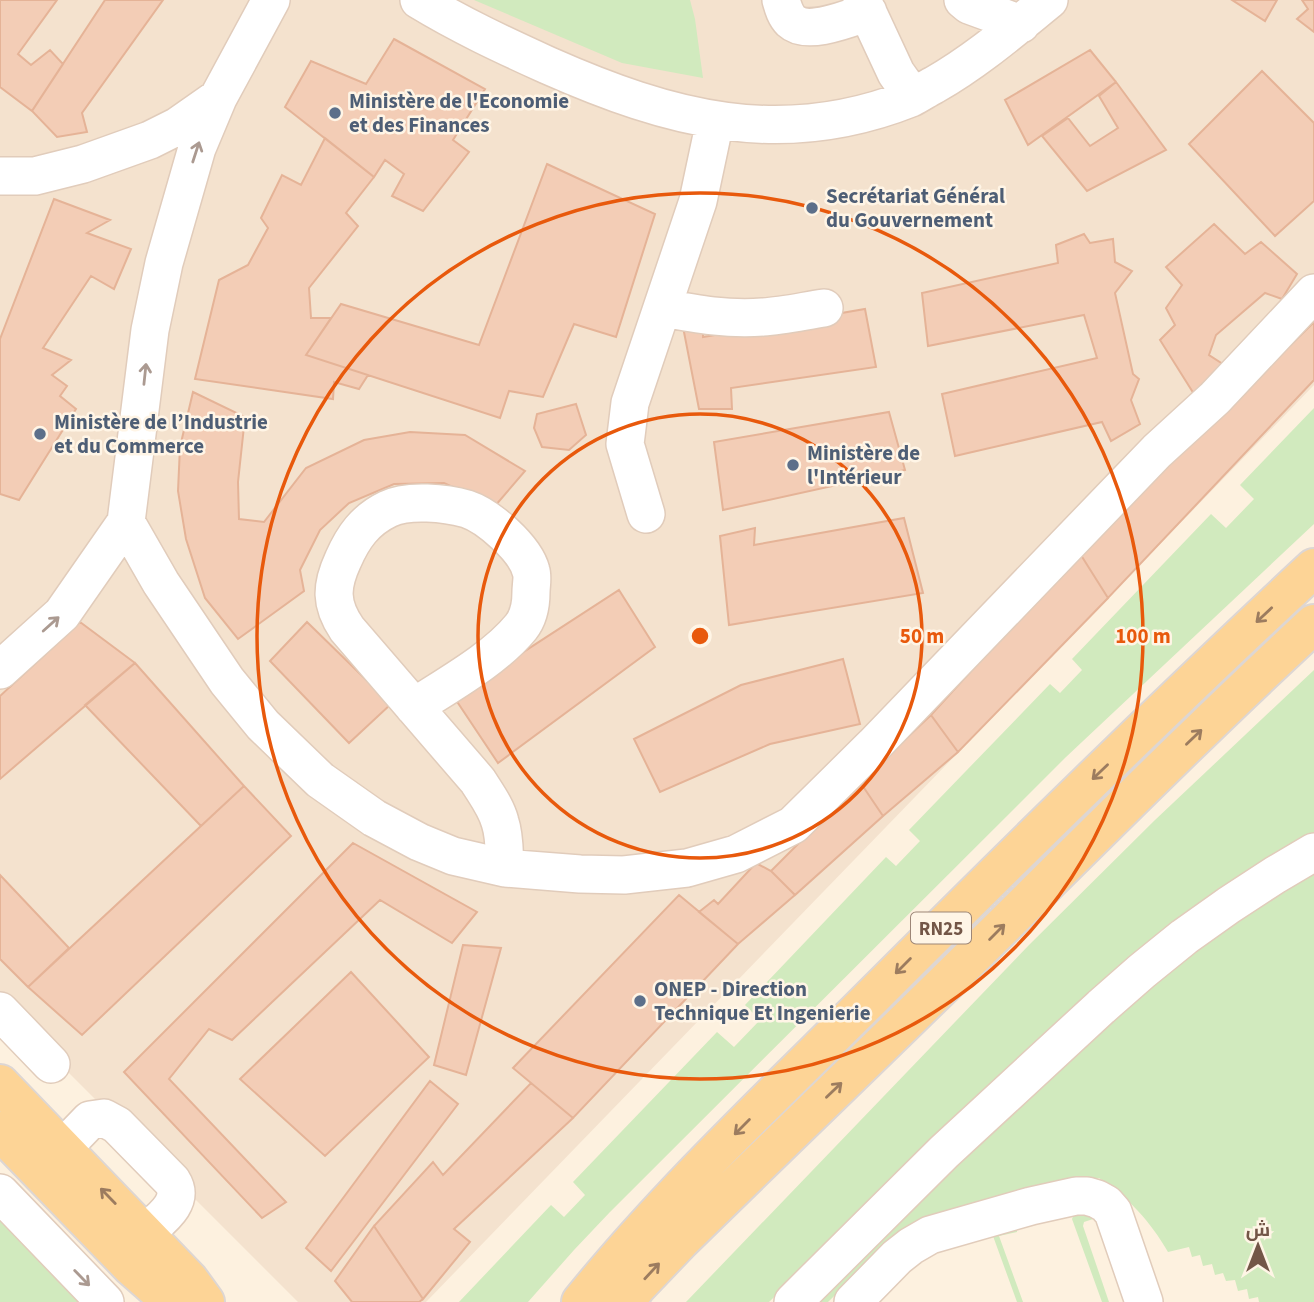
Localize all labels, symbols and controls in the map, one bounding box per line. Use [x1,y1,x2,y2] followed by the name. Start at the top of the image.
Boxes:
[349,86,569,140] place label: Ministère de l'Economie et des Finances
[327,105,343,121] marker: Ministère de l'Economie et des Finances
[191,142,203,164] one-way arrow
[826,181,1005,235] place label: Secrétariat Général du Gouvernement
[804,200,820,216] marker: Secrétariat Général du Gouvernement
[139,363,152,386] one-way arrow
[54,407,268,461] place label: Ministère de l’Industrie et du Commerce
[32,426,48,442] marker: Ministère de l’Industrie et du Commerce
[807,438,920,492] place label: Ministère de l'Intérieur
[785,457,801,473] marker: Ministère de l'Intérieur
[1256,606,1273,623] one-way arrow
[42,616,60,632] one-way arrow
[900,621,944,651] text: 50 m
[1115,621,1171,651] text: 100 m
[688,624,712,648] centre of rings
[1185,729,1202,746] one-way arrow
[1091,763,1108,780] one-way arrow
[911,912,971,944] road number: RN25
[988,923,1005,940] one-way arrow
[895,957,912,974] one-way arrow
[654,974,871,1028] place label: ONEP - Direction Technique Et Ingenierie
[632,993,648,1009] marker: ONEP - Direction Technique Et Ingenierie
[825,1082,842,1099] one-way arrow
[734,1118,751,1135] one-way arrow
[99,1187,116,1204] one-way arrow
[1223,1211,1293,1281] north arrow
[1246,1217,1270,1244] text: ش
[643,1263,660,1280] one-way arrow
[73,1269,90,1286] one-way arrow

